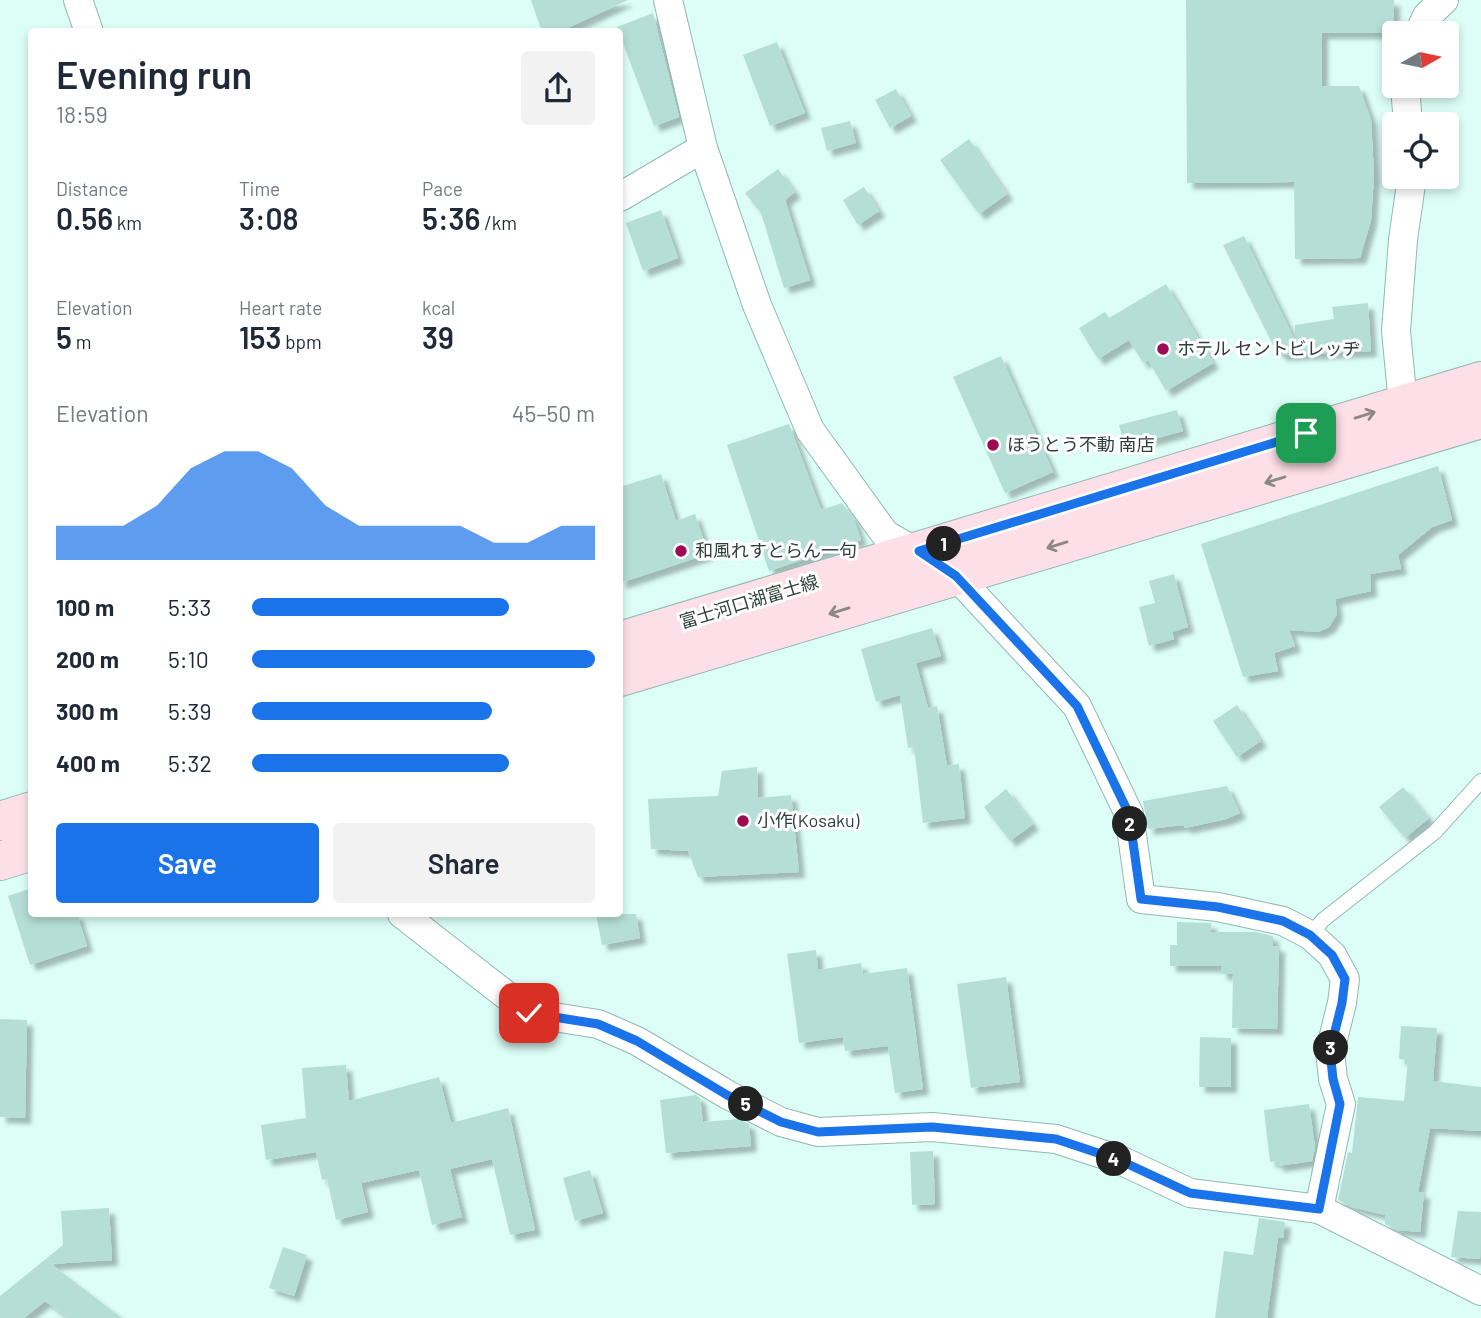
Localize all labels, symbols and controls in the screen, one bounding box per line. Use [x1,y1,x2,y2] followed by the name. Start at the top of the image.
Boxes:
[1382,21,1460,98] north arrow
[1382,21,1459,189] map controls
[56,51,252,97] text: Evening run
[521,51,595,125] button: share
[56,100,108,128] text: 18:59
[1382,112,1459,189] button: locate
[56,177,128,200] text: Distance
[239,177,280,200] text: Time
[422,177,463,200] text: Pace
[56,200,113,236] text: 0.56
[239,200,299,236] text: 3:08
[422,200,480,236] text: 5:36
[113,211,142,234] text: km
[480,211,517,234] text: /km
[56,296,133,319] text: Elevation
[239,296,322,319] text: Heart rate
[422,296,455,319] text: kcal
[56,319,72,355] text: 5
[239,319,281,355] text: 153
[422,319,454,355] text: 39
[72,330,91,353] text: m
[281,330,322,353] text: bpm
[1177,337,1361,359] place label: ホテル セントビレッヂ
[1155,341,1171,357] marker: ホテル セントビレッヂ
[56,399,149,427] text: Elevation
[512,399,595,427] text: 45–50 m
[1276,403,1336,463] pin
[1354,408,1376,421] one-way arrow
[1287,414,1325,452] icon: arrive
[1007,433,1155,455] place label: ほうとう不動 南店
[985,437,1001,453] marker: ほうとう不動 南店
[1264,475,1286,488] one-way arrow
[926,526,962,562] pin: 1
[940,532,947,555] text: 1
[695,539,857,561] place label: 和風れすとらん一句
[1046,540,1068,553] one-way arrow
[673,543,689,559] marker: 和風れすとらん一句
[677,569,821,633] street label: 富士河口湖富士線
[56,593,114,621] text: 100 m
[168,593,211,621] text: 5:33
[828,605,850,618] one-way arrow
[56,645,119,673] text: 200 m
[168,645,209,673] text: 5:10
[56,697,118,725] text: 300 m
[168,697,211,725] text: 5:39
[56,749,120,777] text: 400 m
[168,749,212,777] text: 5:32
[1112,806,1148,842] pin: 2
[757,809,860,831] place label: 小作(Kosaku)
[1124,812,1135,835] text: 2
[735,813,751,829] marker: 小作(Kosaku)
[56,823,319,903] button: Save
[333,823,595,903] button: Share
[499,983,559,1043] pin
[510,994,548,1032] icon: check
[1314,1030,1348,1066] pin: 3
[1325,1036,1336,1059] text: 3
[728,1086,764,1122] pin: 5
[740,1092,751,1115] text: 5
[1096,1142,1132,1176] pin: 4
[1108,1147,1119,1170] text: 4

